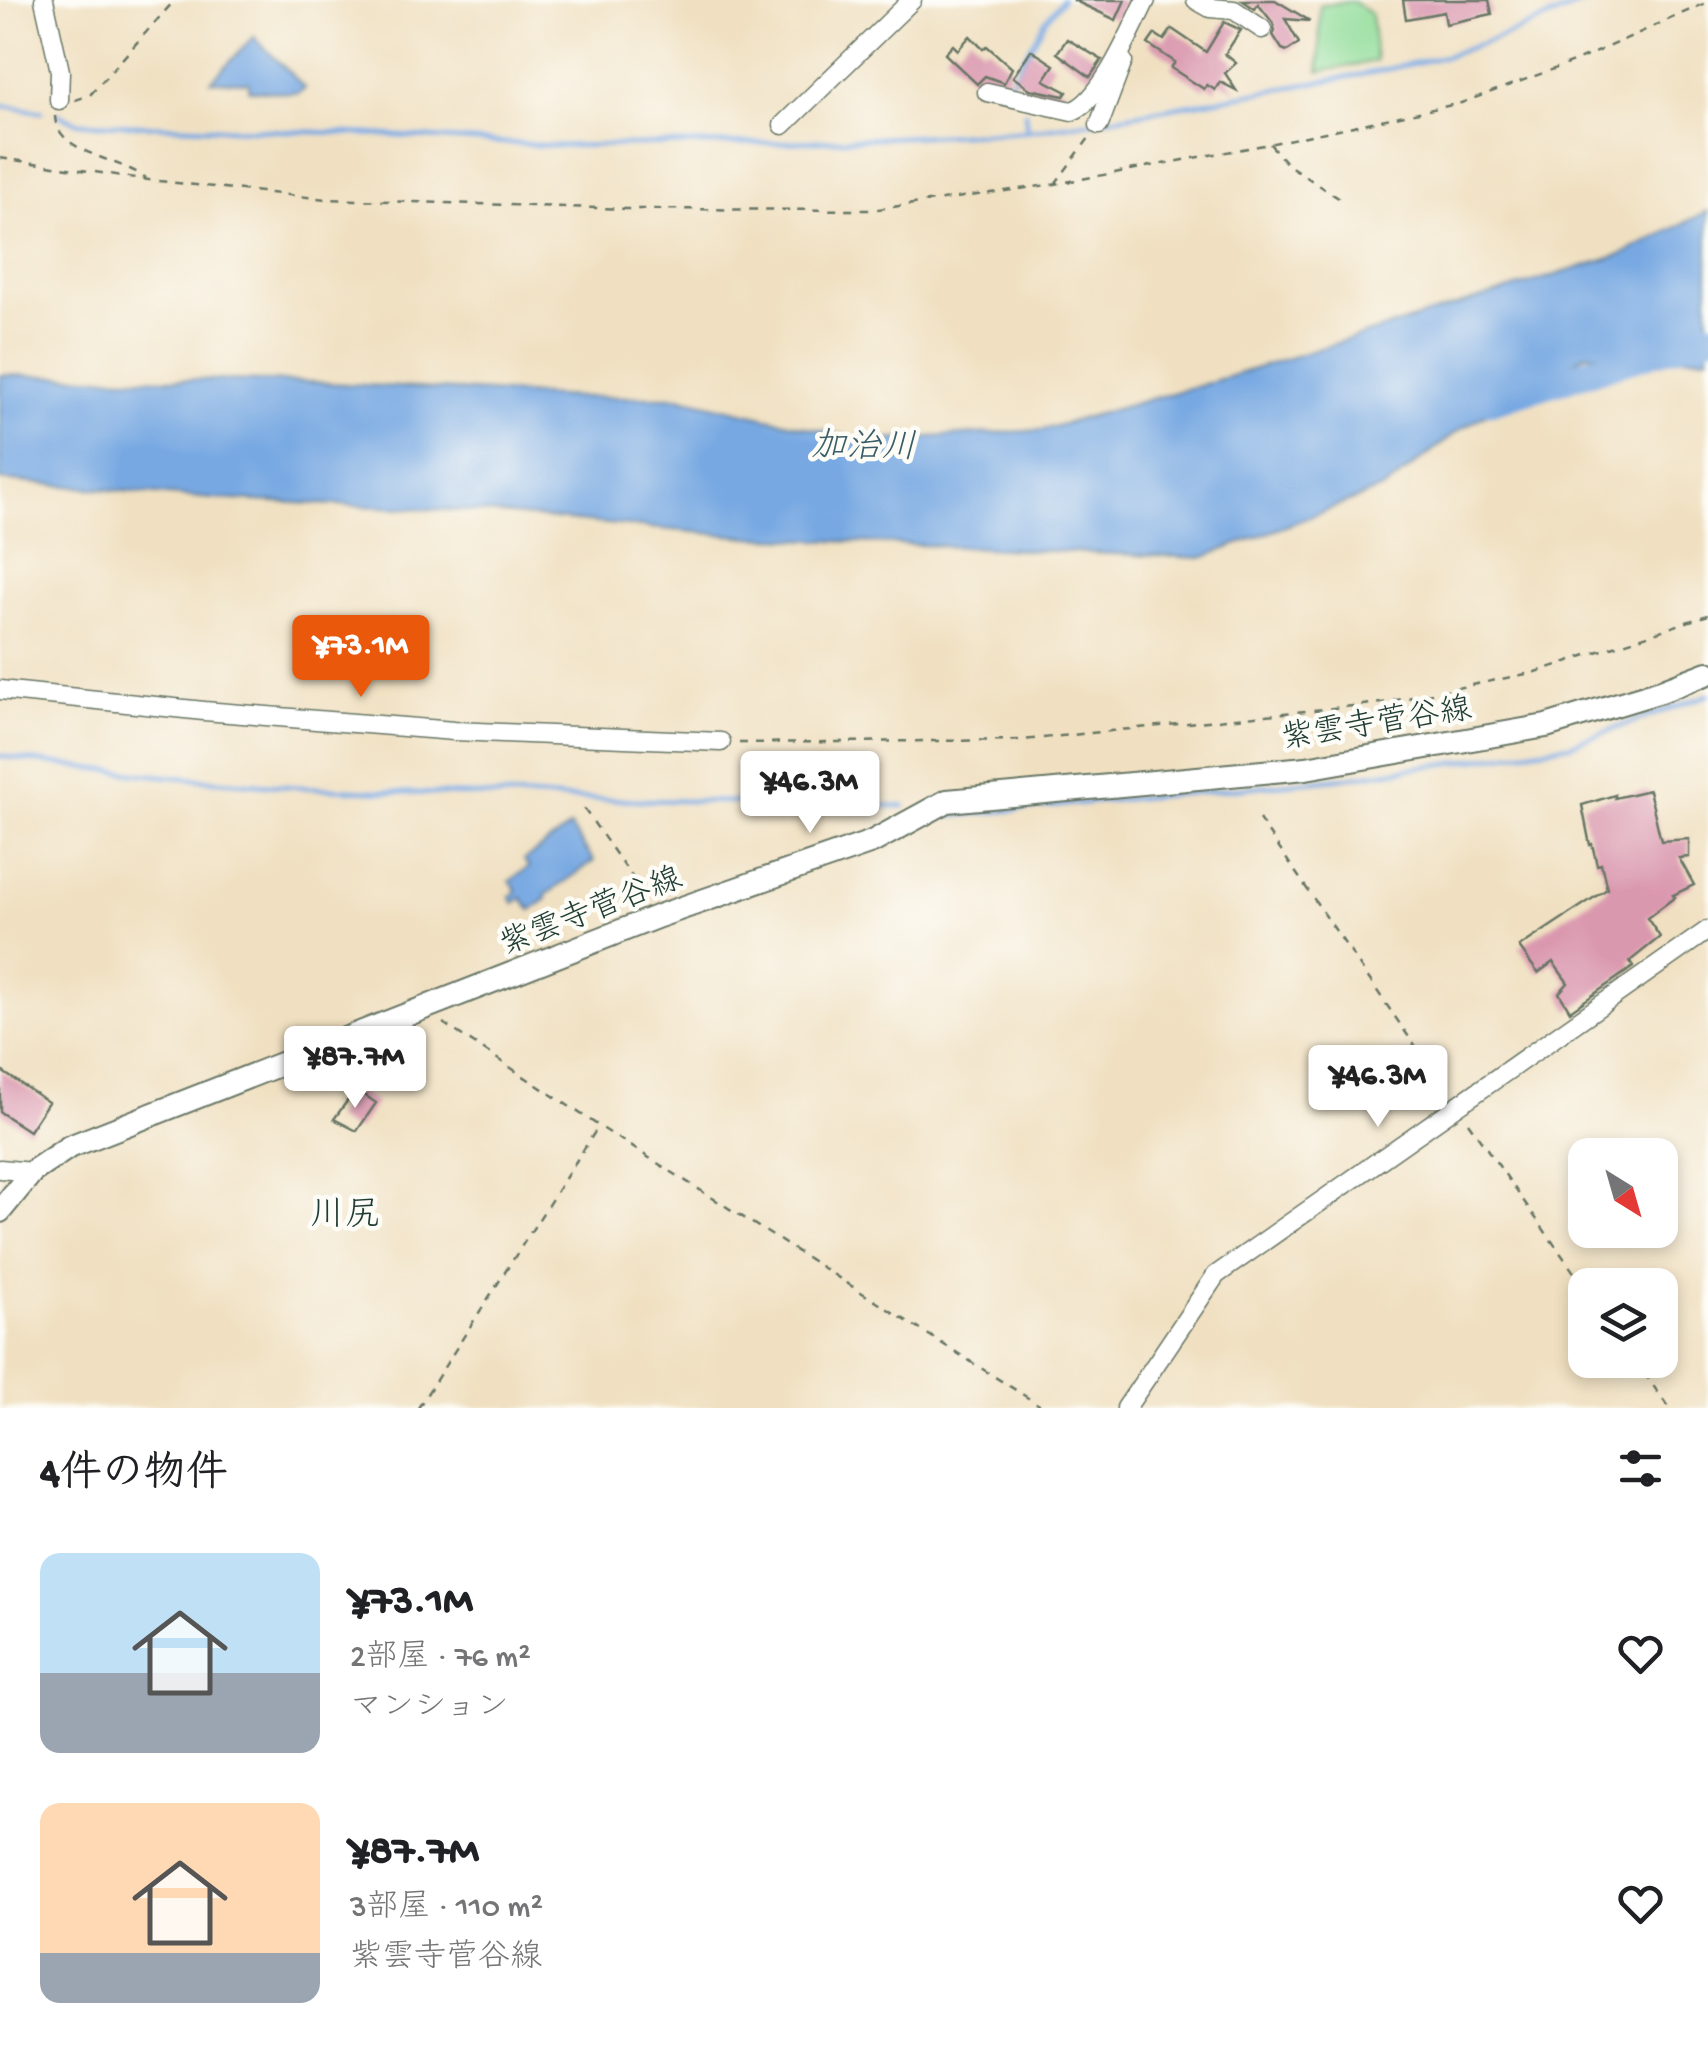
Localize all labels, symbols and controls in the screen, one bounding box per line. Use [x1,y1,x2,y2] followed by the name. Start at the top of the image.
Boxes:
[811,427,917,471] water label: 加治川
[280,615,442,700] pin: ¥73.1M
[314,628,408,666] text: ¥73.1M
[1279,691,1475,760] street label: 紫雲寺菅谷線
[729,751,891,836] pin: ¥46.3M
[762,764,858,802] text: ¥46.3M
[495,861,688,966] street label: 紫雲寺菅谷線
[274,1026,436,1111] pin: ¥87.7M
[306,1039,404,1077] text: ¥87.7M
[1297,1045,1459,1130] pin: ¥46.3M
[1330,1058,1426,1096] text: ¥46.3M
[1568,1138,1678,1248] north arrow
[1568,1138,1678,1378] map controls
[310,1197,380,1238] district label: 川尻
[1568,1268,1678,1378] button: layers
[1613,1441,1668,1496] icon: filters
[40,1452,228,1501] text: 4件の物件
[350,1579,472,1628] text: ¥73.1M
[120,1593,240,1713] icon: home
[1613,1626,1668,1681] icon: heart
[350,1640,531,1678] text: 2部屋 · 76 m²
[350,1690,509,1728] text: マンション
[350,1829,479,1878] text: ¥87.7M
[120,1843,240,1963] icon: home
[1613,1876,1668,1931] icon: heart
[350,1890,543,1928] text: 3部屋 · 110 m²
[350,1940,542,1978] text: 紫雲寺菅谷線

